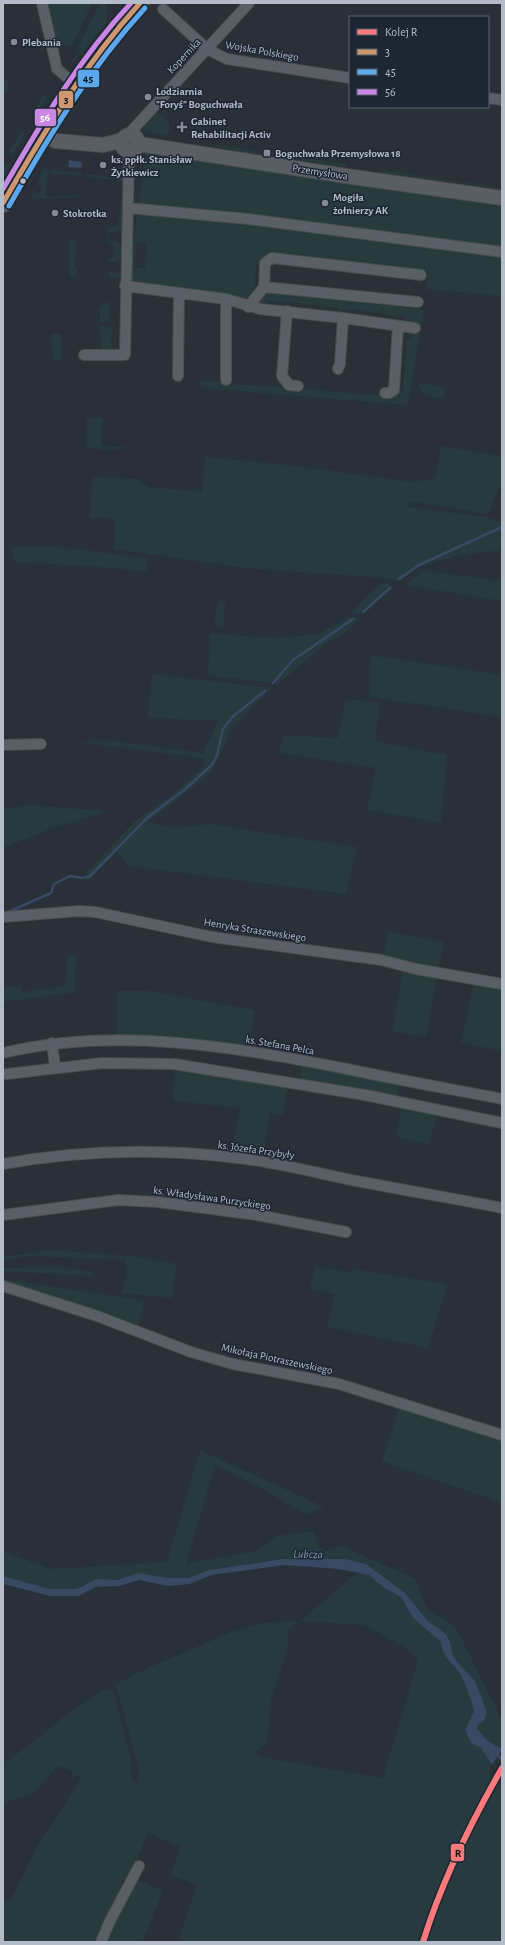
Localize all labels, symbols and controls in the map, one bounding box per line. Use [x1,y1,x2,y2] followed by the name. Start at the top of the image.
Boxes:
[349,16,489,108] legend
[385,26,418,39] text: Kolej R
[165,36,203,76] street label: Kopernika
[9,37,19,47] marker: Plebania
[22,37,62,48] place label: Plebania
[224,39,300,63] street label: Wojska Polskiego
[385,46,390,58] text: 3
[385,66,396,78] text: 45
[77,69,100,88] line badge: 45
[83,73,93,84] text: 45
[156,86,243,110] place label: Lodziarnia "Foryś" Boguchwała
[385,86,396,98] text: 56
[58,90,74,109] line badge: 3
[143,92,153,102] marker: Lodziarnia "Foryś" Boguchwała
[64,94,69,105] text: 3
[34,108,57,127] line badge: 56
[40,112,50,123] text: 56
[191,116,271,140] place label: Gabinet Rehabilitacji Activ
[176,121,188,133] marker: Gabinet Rehabilitacji Activ
[262,148,272,158] marker: Boguchwała Przemysłowa 18
[275,148,401,159] place label: Boguchwała Przemysłowa 18
[111,154,193,178] place label: ks. ppłk. Stanisław Żytkiewicz
[98,160,108,170] marker: ks. ppłk. Stanisław Żytkiewicz
[291,162,349,182] street label: Przemysłowa
[18,176,28,186] unlabelled marker
[333,192,389,216] place label: Mogiła żołnierzy AK
[320,198,330,208] marker: Mogiła żołnierzy AK
[50,208,60,218] marker: Stokrotka
[63,208,107,219] place label: Stokrotka
[203,916,307,944] street label: Henryka Straszewskiego
[245,1034,315,1056] street label: ks. Stefana Pelca
[217,1139,295,1161] street label: ks. Józefa Przybyły
[152,1184,272,1212] street label: ks. Władysława Purzyckiego
[220,1342,334,1376] street label: Mikołaja Piotraszewskiego
[293,1547,323,1561] water label: Lubcza
[450,1843,465,1862] line badge: R
[455,1848,462,1859] text: R

